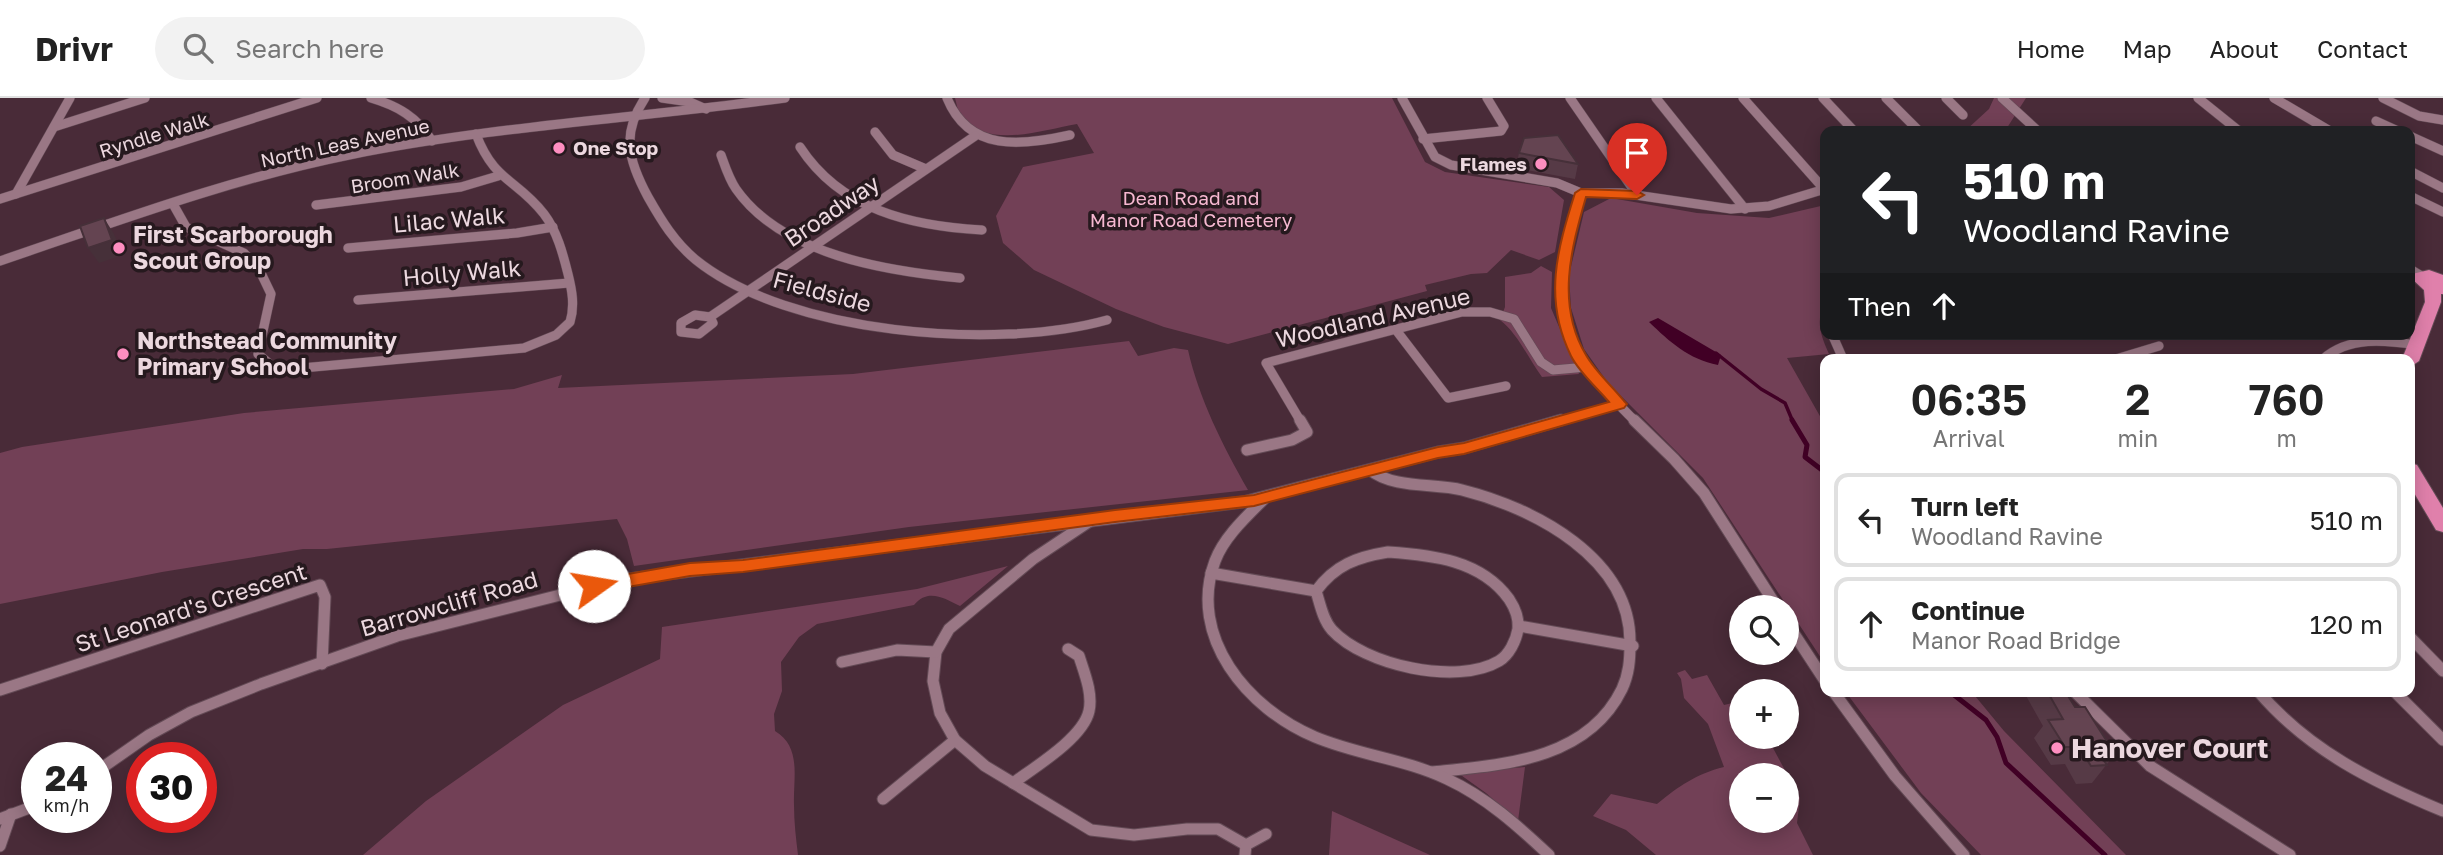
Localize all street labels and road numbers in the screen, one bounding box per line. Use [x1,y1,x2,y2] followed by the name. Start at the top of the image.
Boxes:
[96,107,212,162] street label: Ryndle Walk
[258,113,431,172] street label: North Leas Avenue
[349,158,461,197] street label: Broom Walk
[779,168,884,252] street label: Broadway
[392,200,506,238] street label: Lilac Walk
[402,253,522,291] street label: Holly Walk
[770,265,874,318] street label: Fieldside
[1273,281,1473,353] street label: Woodland Avenue
[72,556,310,658] street label: St Leonard's Crescent
[357,564,541,642] street label: Barrowcliff Road

